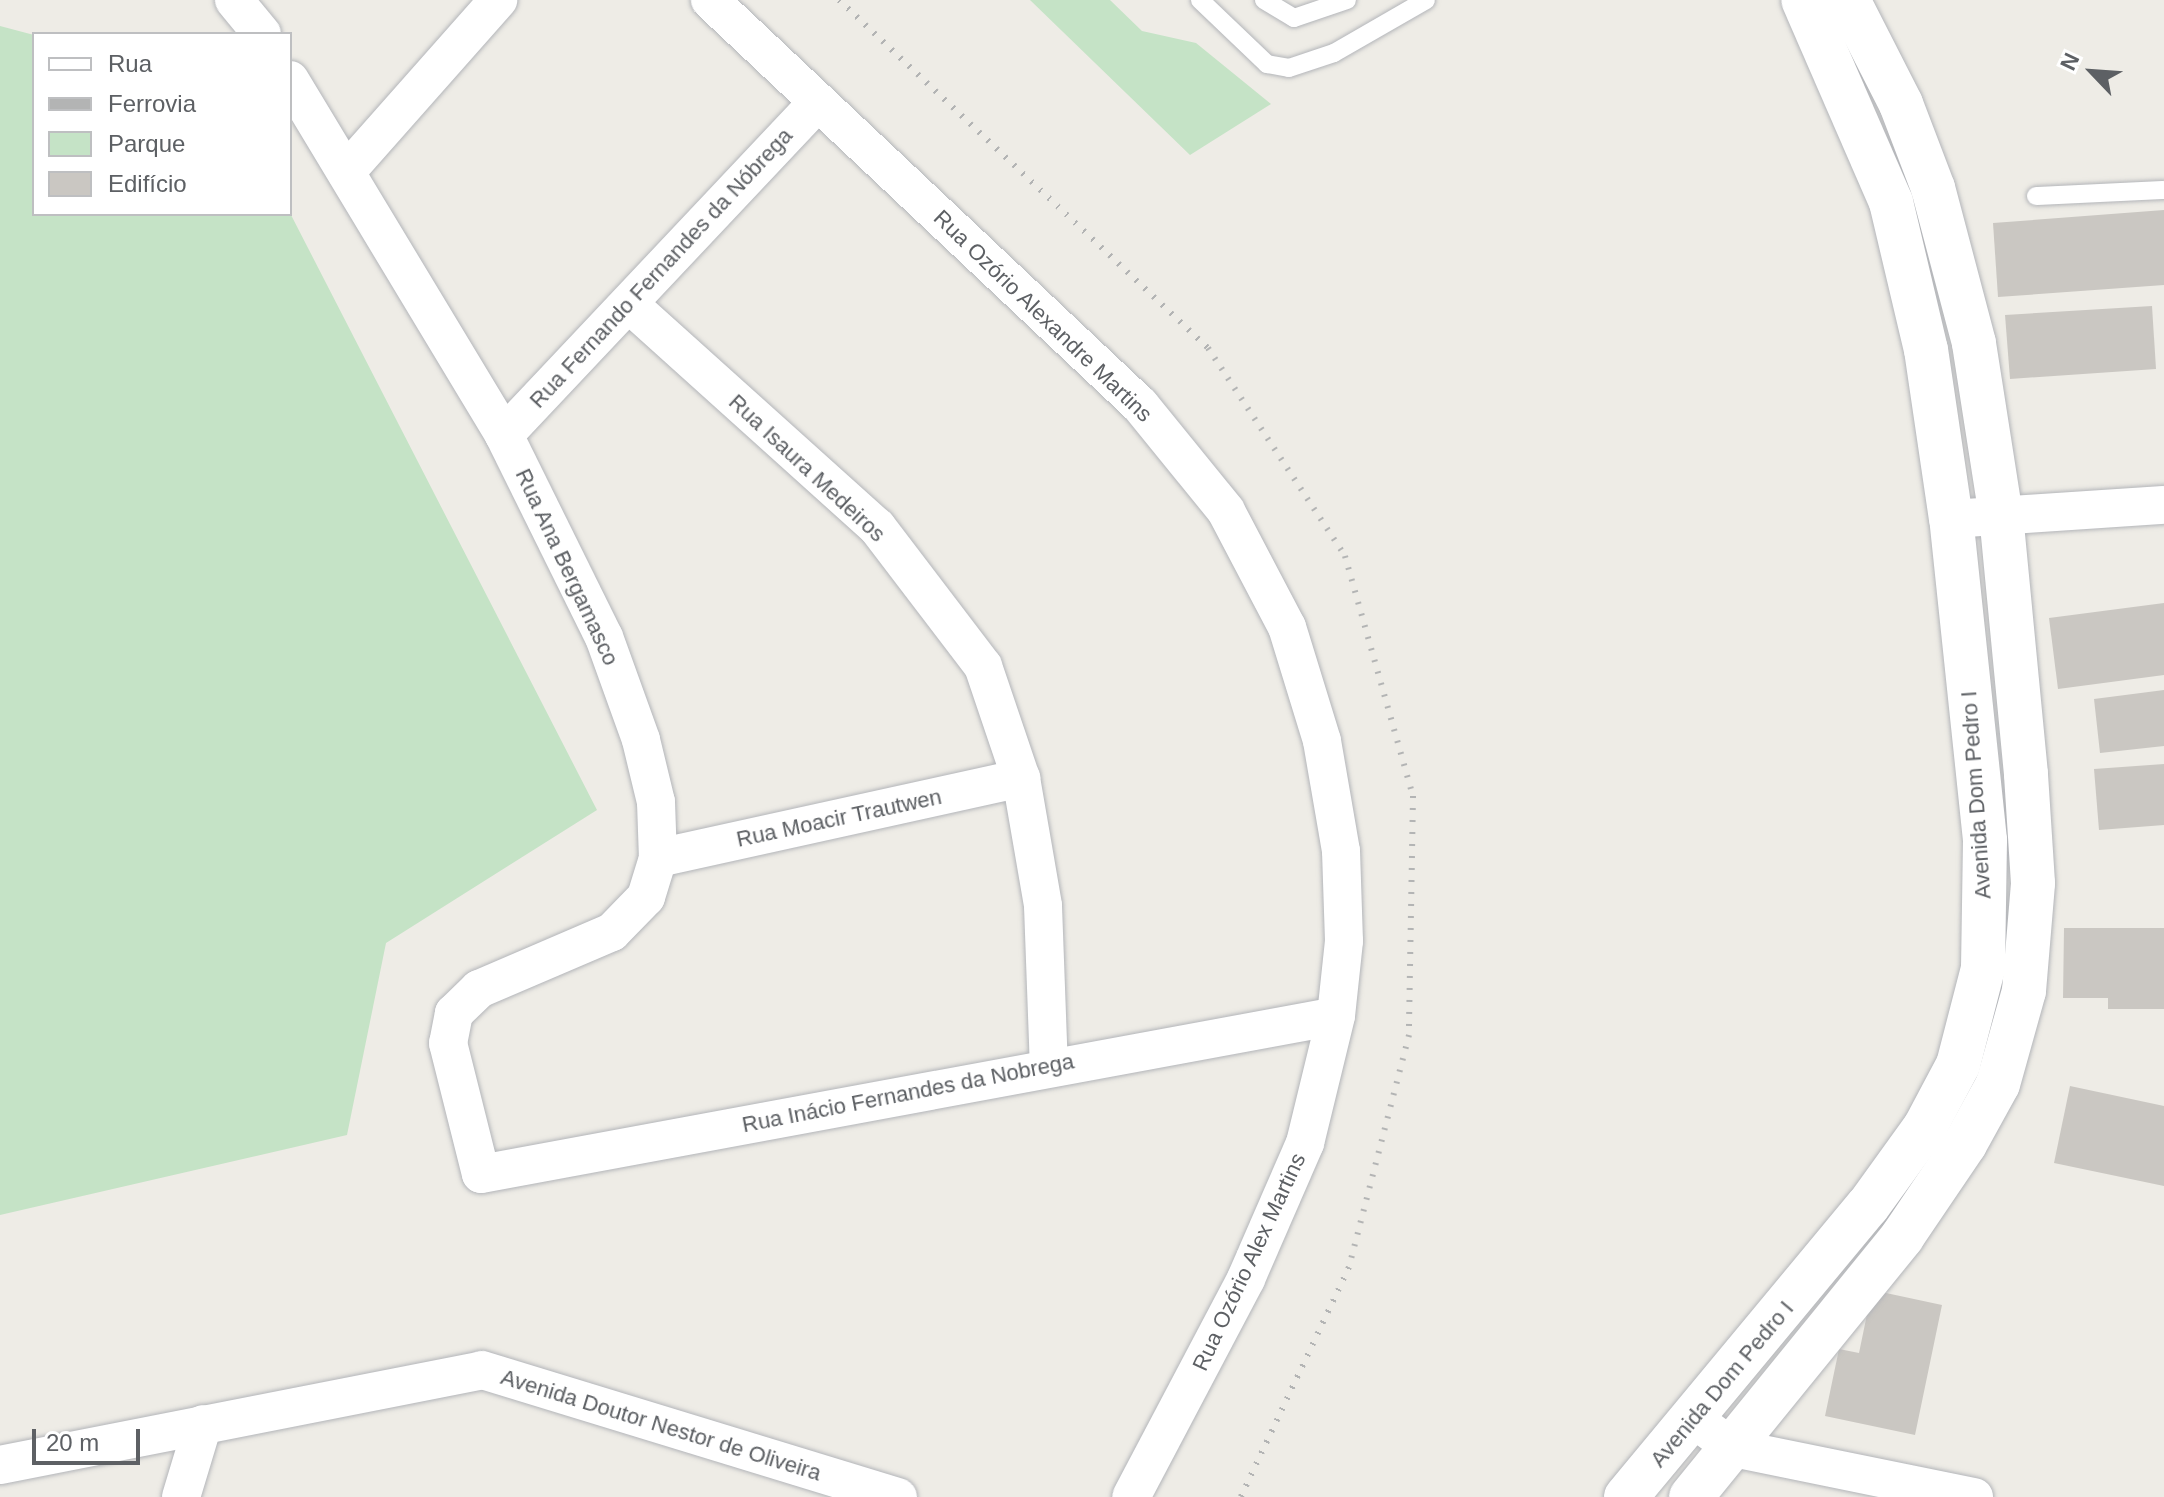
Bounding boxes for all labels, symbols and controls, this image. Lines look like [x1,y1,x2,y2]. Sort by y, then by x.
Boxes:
legend [32,32,292,216]
north arrow [2052,32,2132,112]
text: N [2055,49,2084,74]
text: Rua [108,50,152,77]
text: Ferrovia [108,90,196,117]
street label: Rua Fernando Fernandes da Nóbrega [524,123,798,413]
text: Parque [108,130,185,157]
text: Edifício [108,170,187,197]
street label: Rua Ozório Alexandre Martins [928,204,1158,428]
street label: Rua Isaura Medeiros [723,389,891,547]
street label: Rua Ana Bergamasco [510,464,624,670]
street label: Avenida Dom Pedro I [1956,690,1996,900]
street label: Rua Moacir Trautwen [734,783,944,853]
street label: Rua Inácio Fernandes da Nobrega [740,1048,1076,1138]
street label: Rua Ozório Alex Martins [1187,1148,1311,1376]
street label: Avenida Dom Pedro I [1645,1296,1799,1472]
street label: Avenida Doutor Nestor de Oliveira [498,1364,824,1486]
scale bar [36,1413,144,1463]
text: 20 m [46,1429,99,1456]

